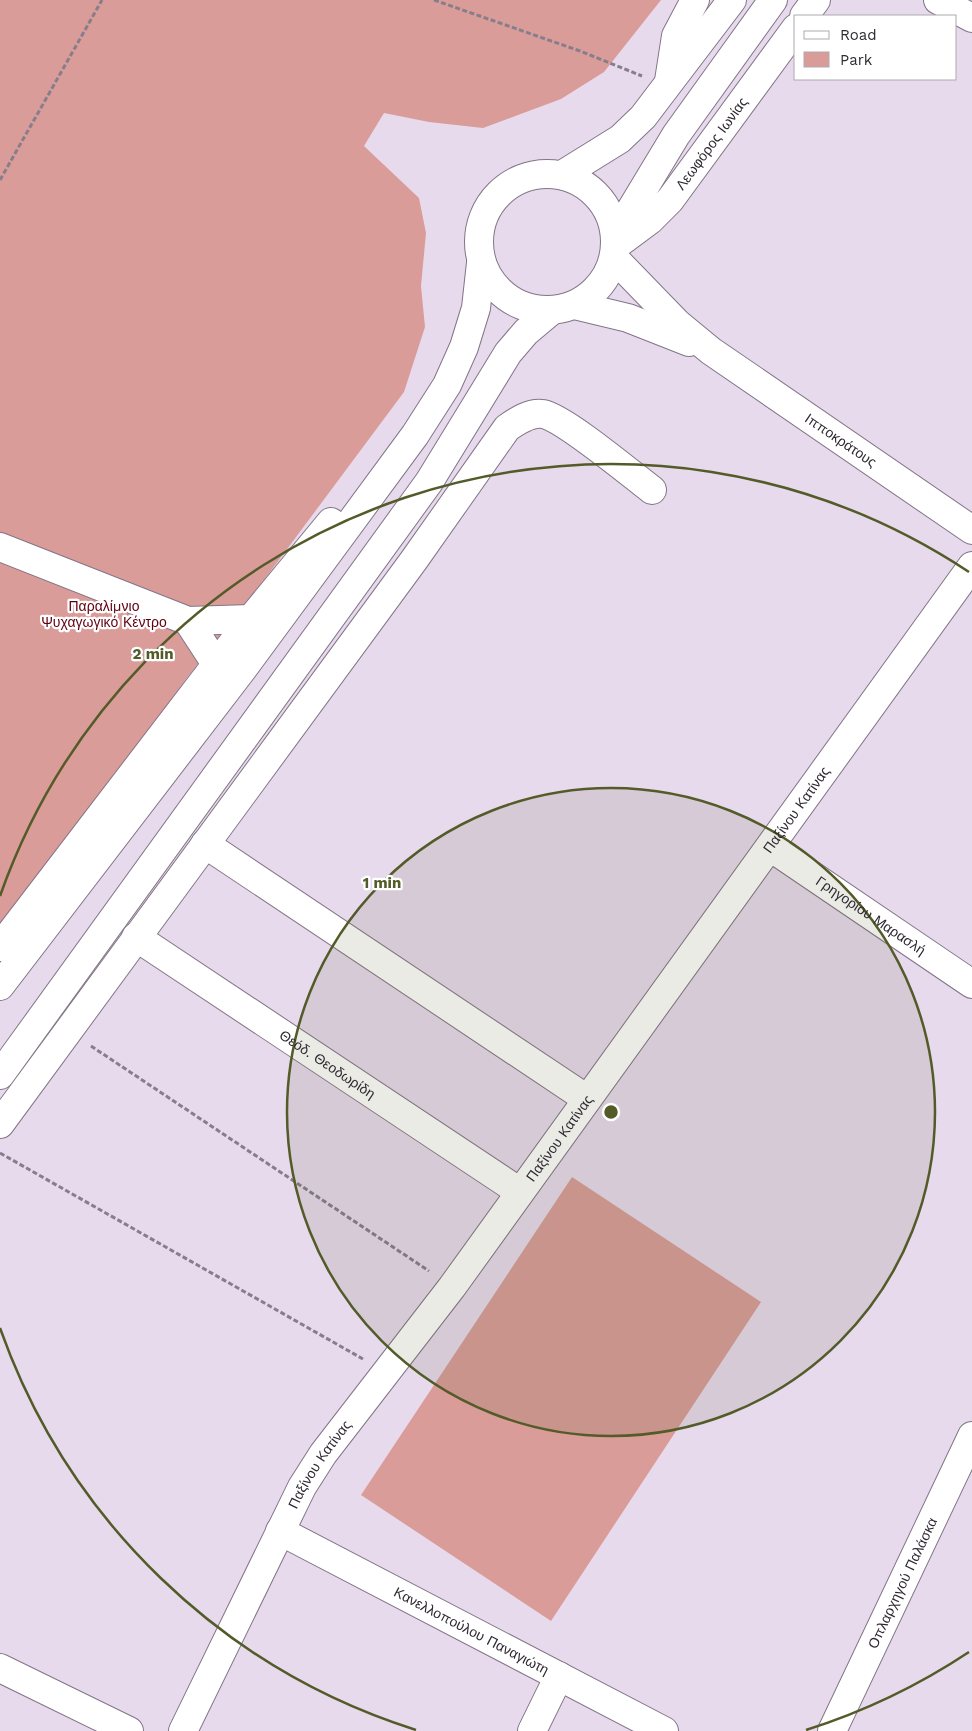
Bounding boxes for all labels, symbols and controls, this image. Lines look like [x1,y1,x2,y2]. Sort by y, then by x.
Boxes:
legend [794,15,957,80]
text: Road [840,26,877,44]
text: Park [840,51,873,69]
street label: Λεωφόρος Ιωνίας [672,94,751,193]
street label: Ιπποκράτους [802,410,880,470]
park label: Παραλίμνιο Ψυχαγωγικό Κέντρο [41,598,167,630]
text: 2 min [132,645,174,663]
street label: Παξίνου Κατίνας [760,763,833,856]
street label: Γρηγορίου Μαρασλή [813,873,929,958]
text: 1 min [363,874,401,892]
street label: Θεόδ. Θεοδωρίδη [277,1027,379,1102]
street label: Παξίνου Κατίνας [523,1092,596,1185]
centre of rings [602,1103,620,1121]
street label: Παξίνου Κατίνας [285,1417,354,1511]
street label: Οπλαρχηγού Παλάσκα [864,1515,940,1651]
street label: Κανελλοπούλου Παναγιώτη [391,1584,552,1678]

